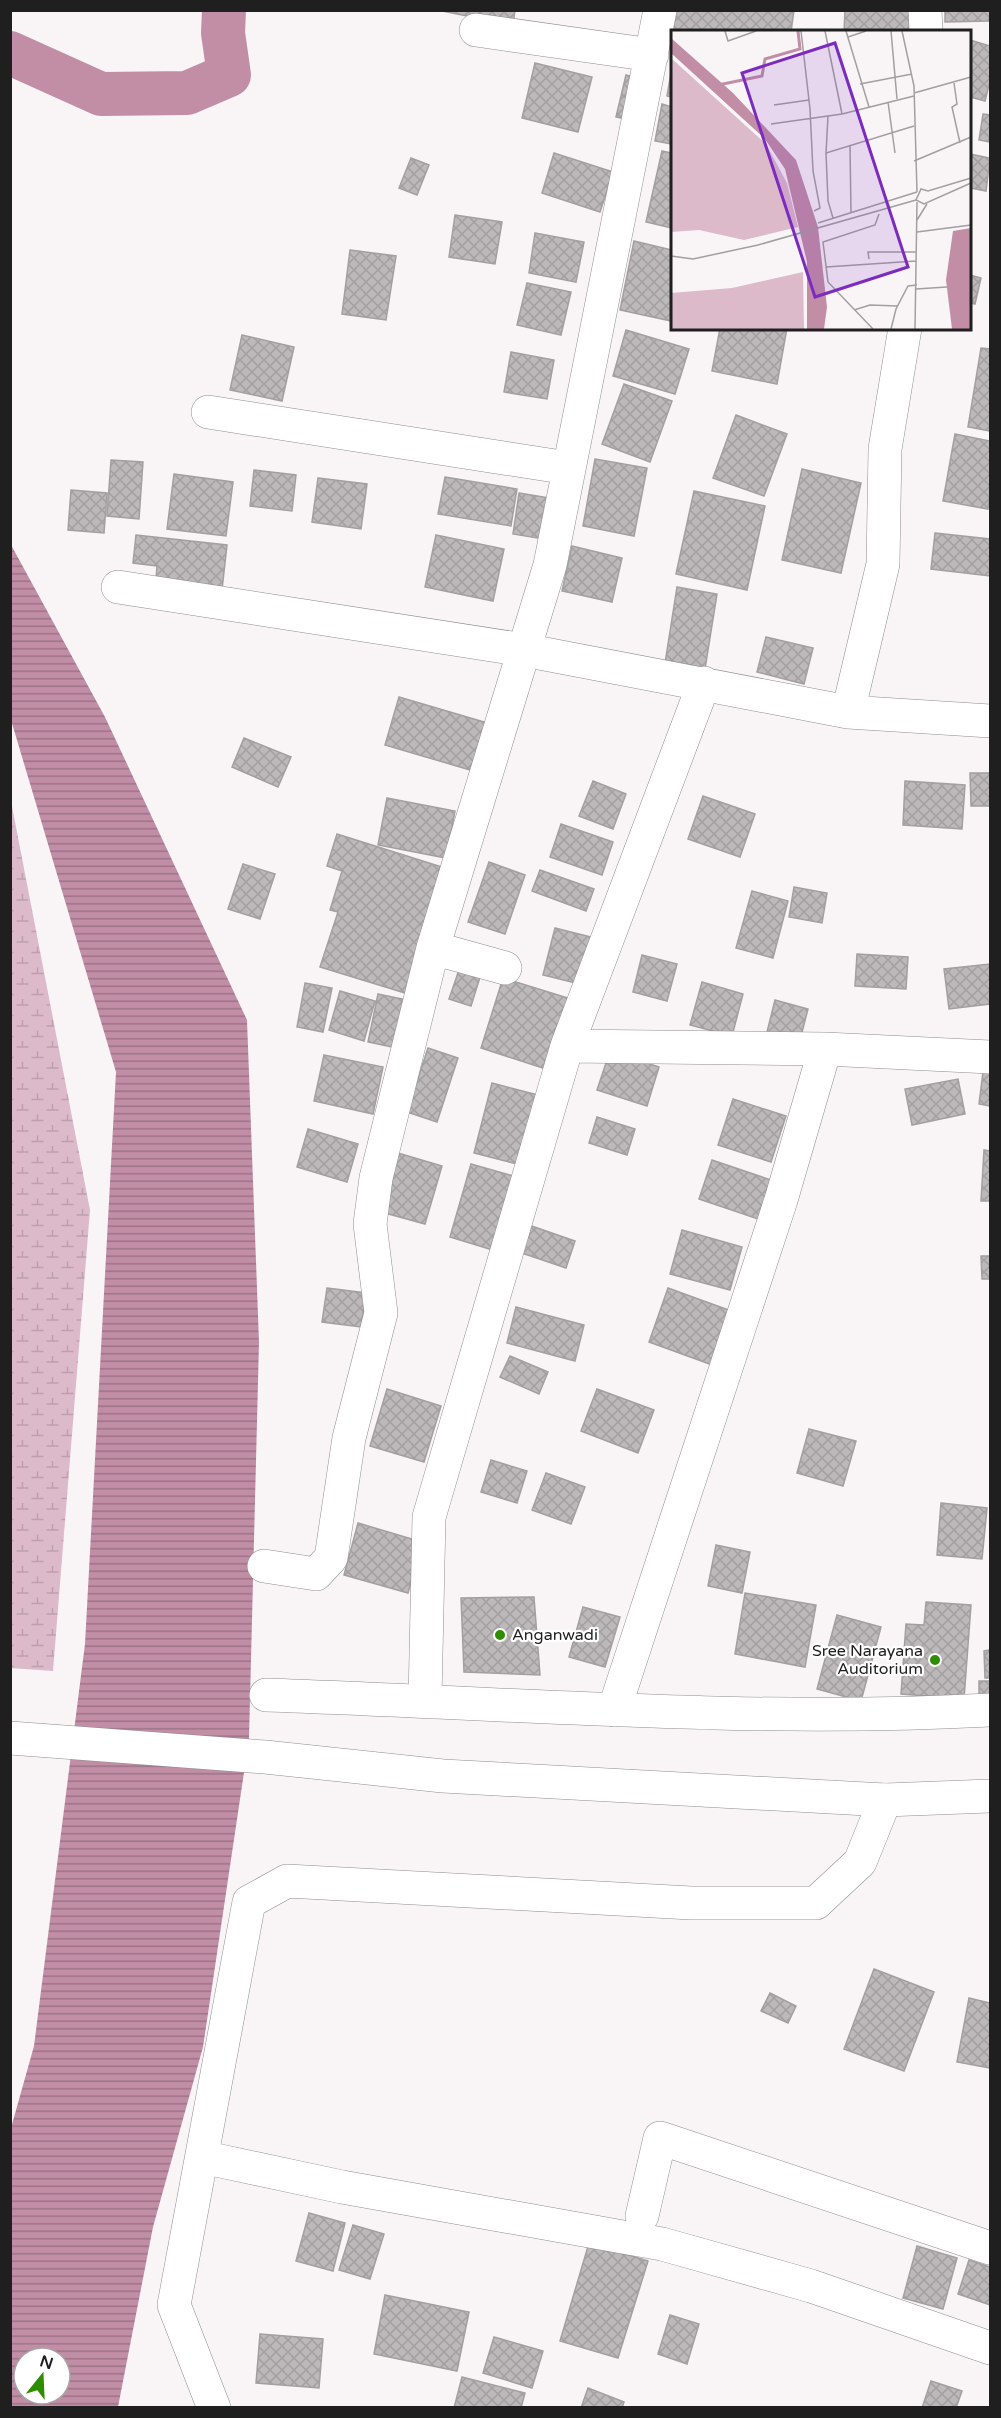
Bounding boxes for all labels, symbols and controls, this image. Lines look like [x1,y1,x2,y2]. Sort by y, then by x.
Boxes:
inset map [671,30,971,330]
place label: Anganwadi [512,1625,598,1645]
marker: Anganwadi [493,1628,507,1642]
place label: Sree Narayana Auditorium [812,1641,923,1679]
marker: Sree Narayana Auditorium [928,1653,942,1667]
north arrow [12,2346,72,2406]
text: N [37,2351,56,2374]

